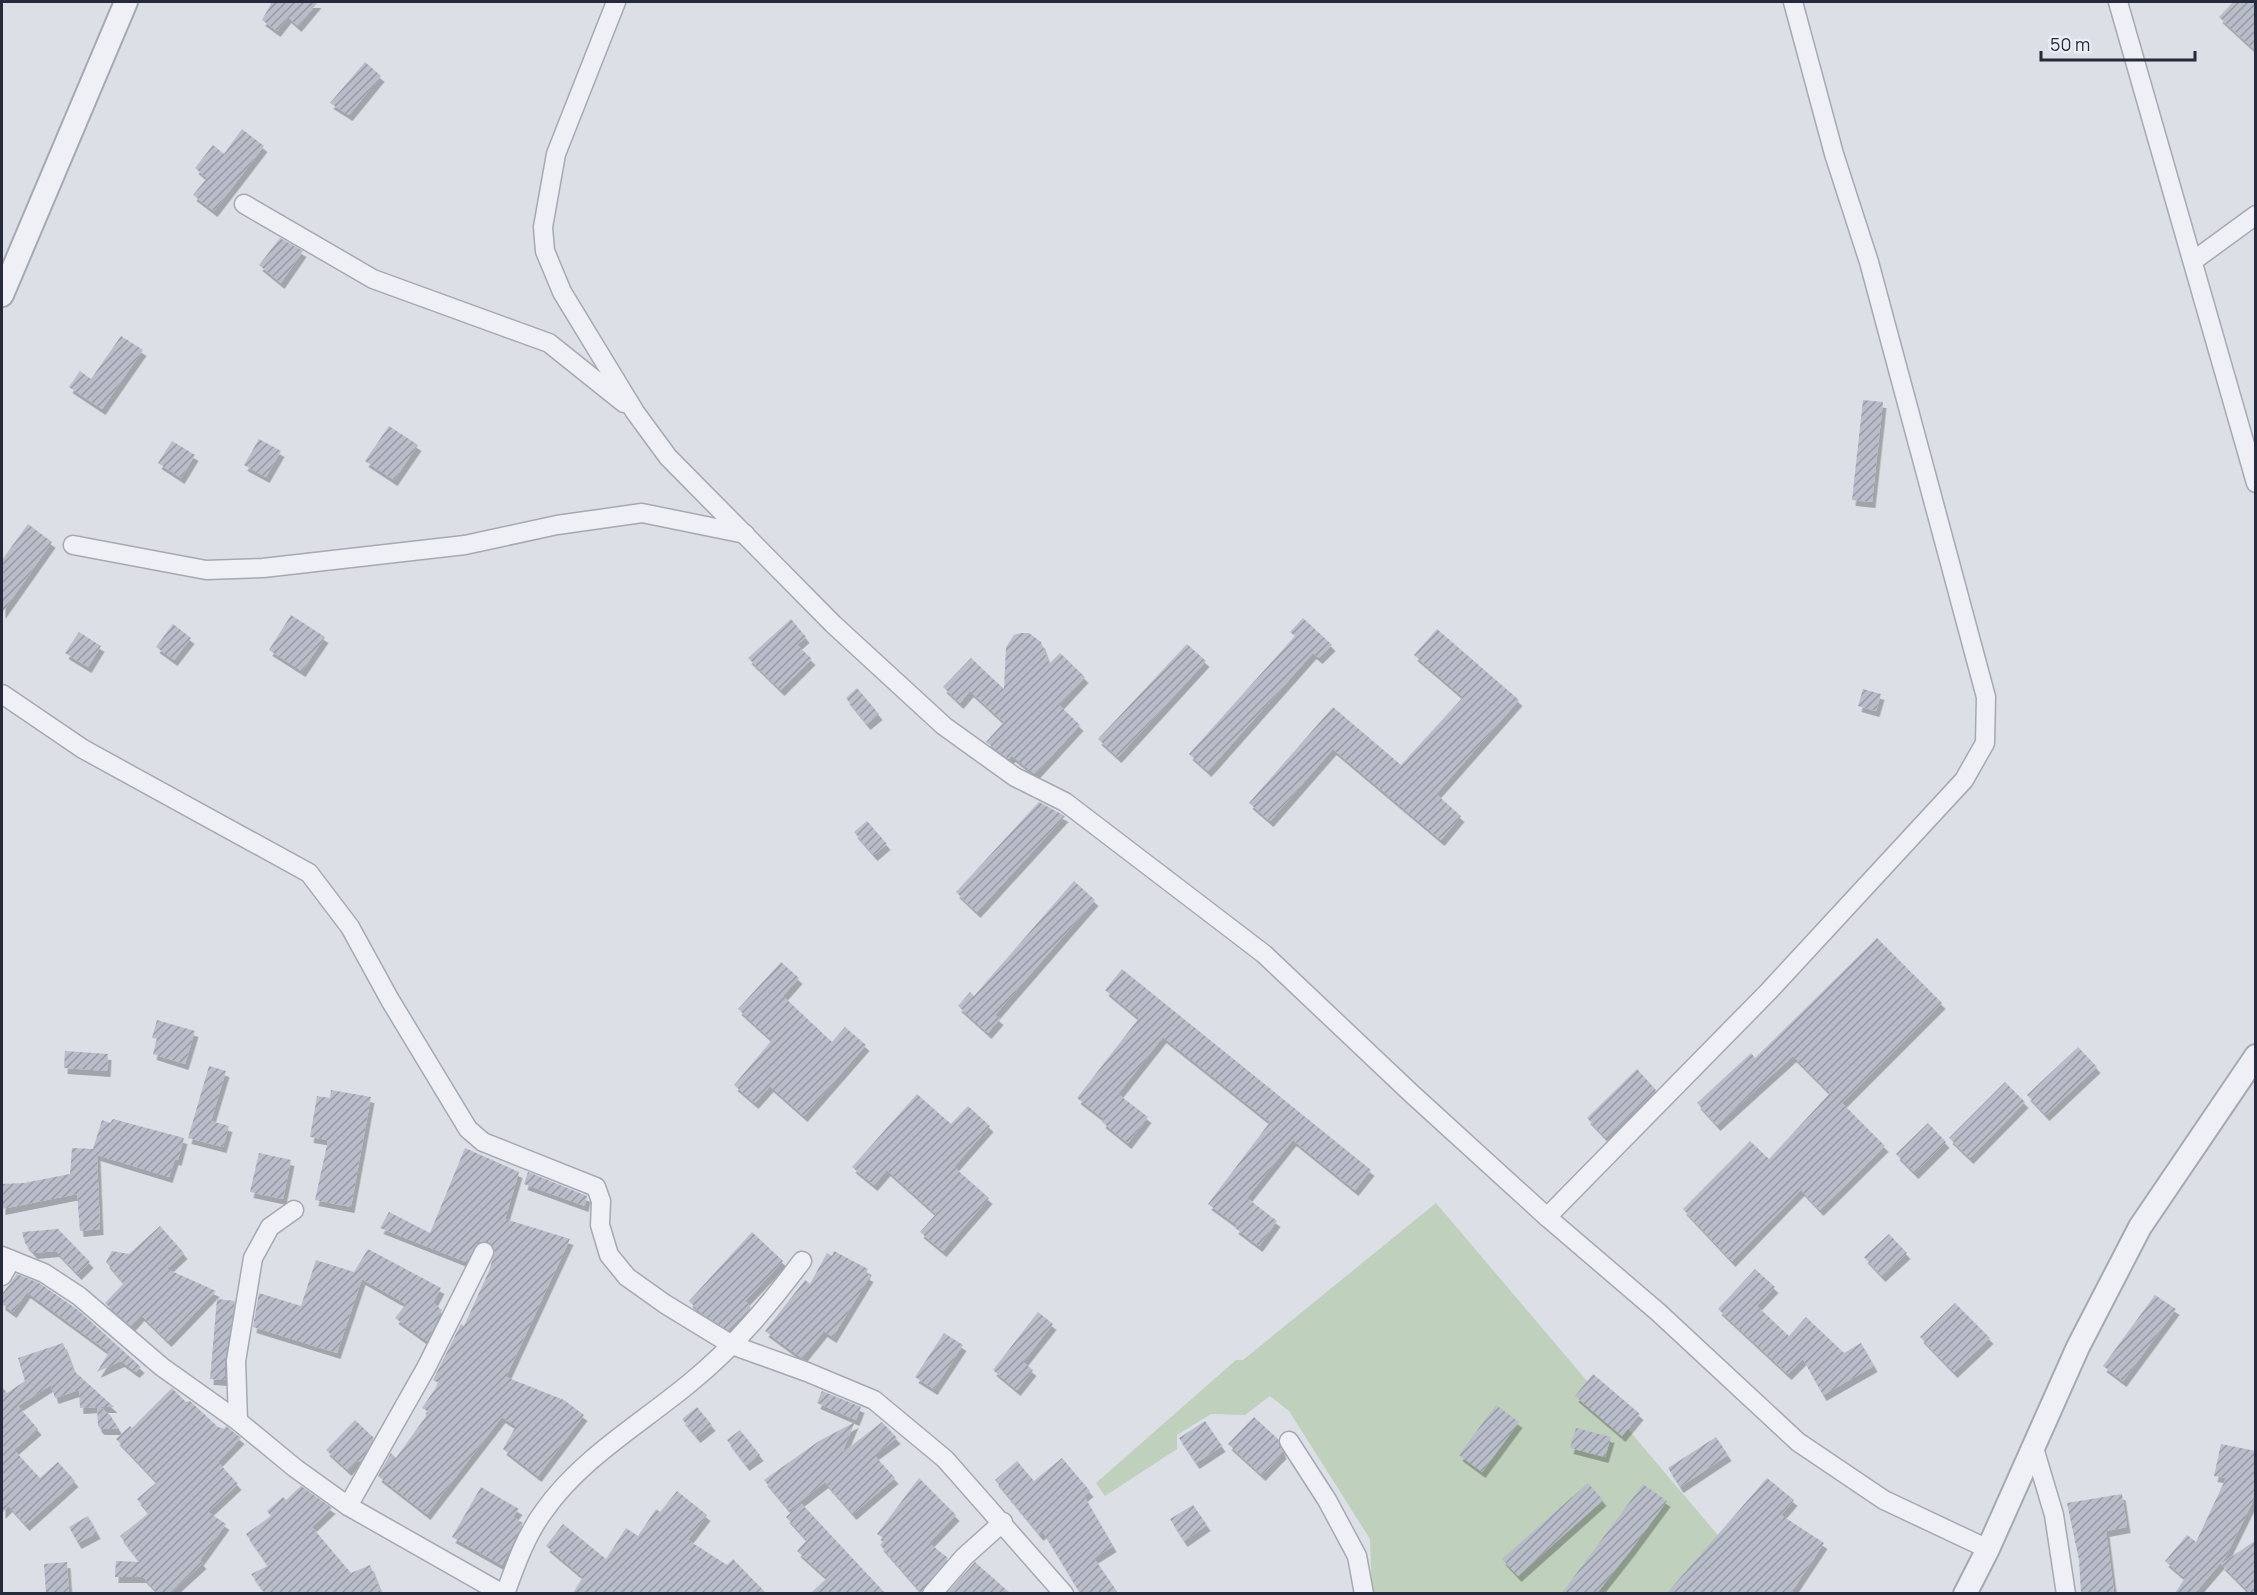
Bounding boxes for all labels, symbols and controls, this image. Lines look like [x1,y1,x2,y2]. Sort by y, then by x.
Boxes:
scale bar [2041,24,2196,62]
text: 50 m [2050,32,2090,56]

